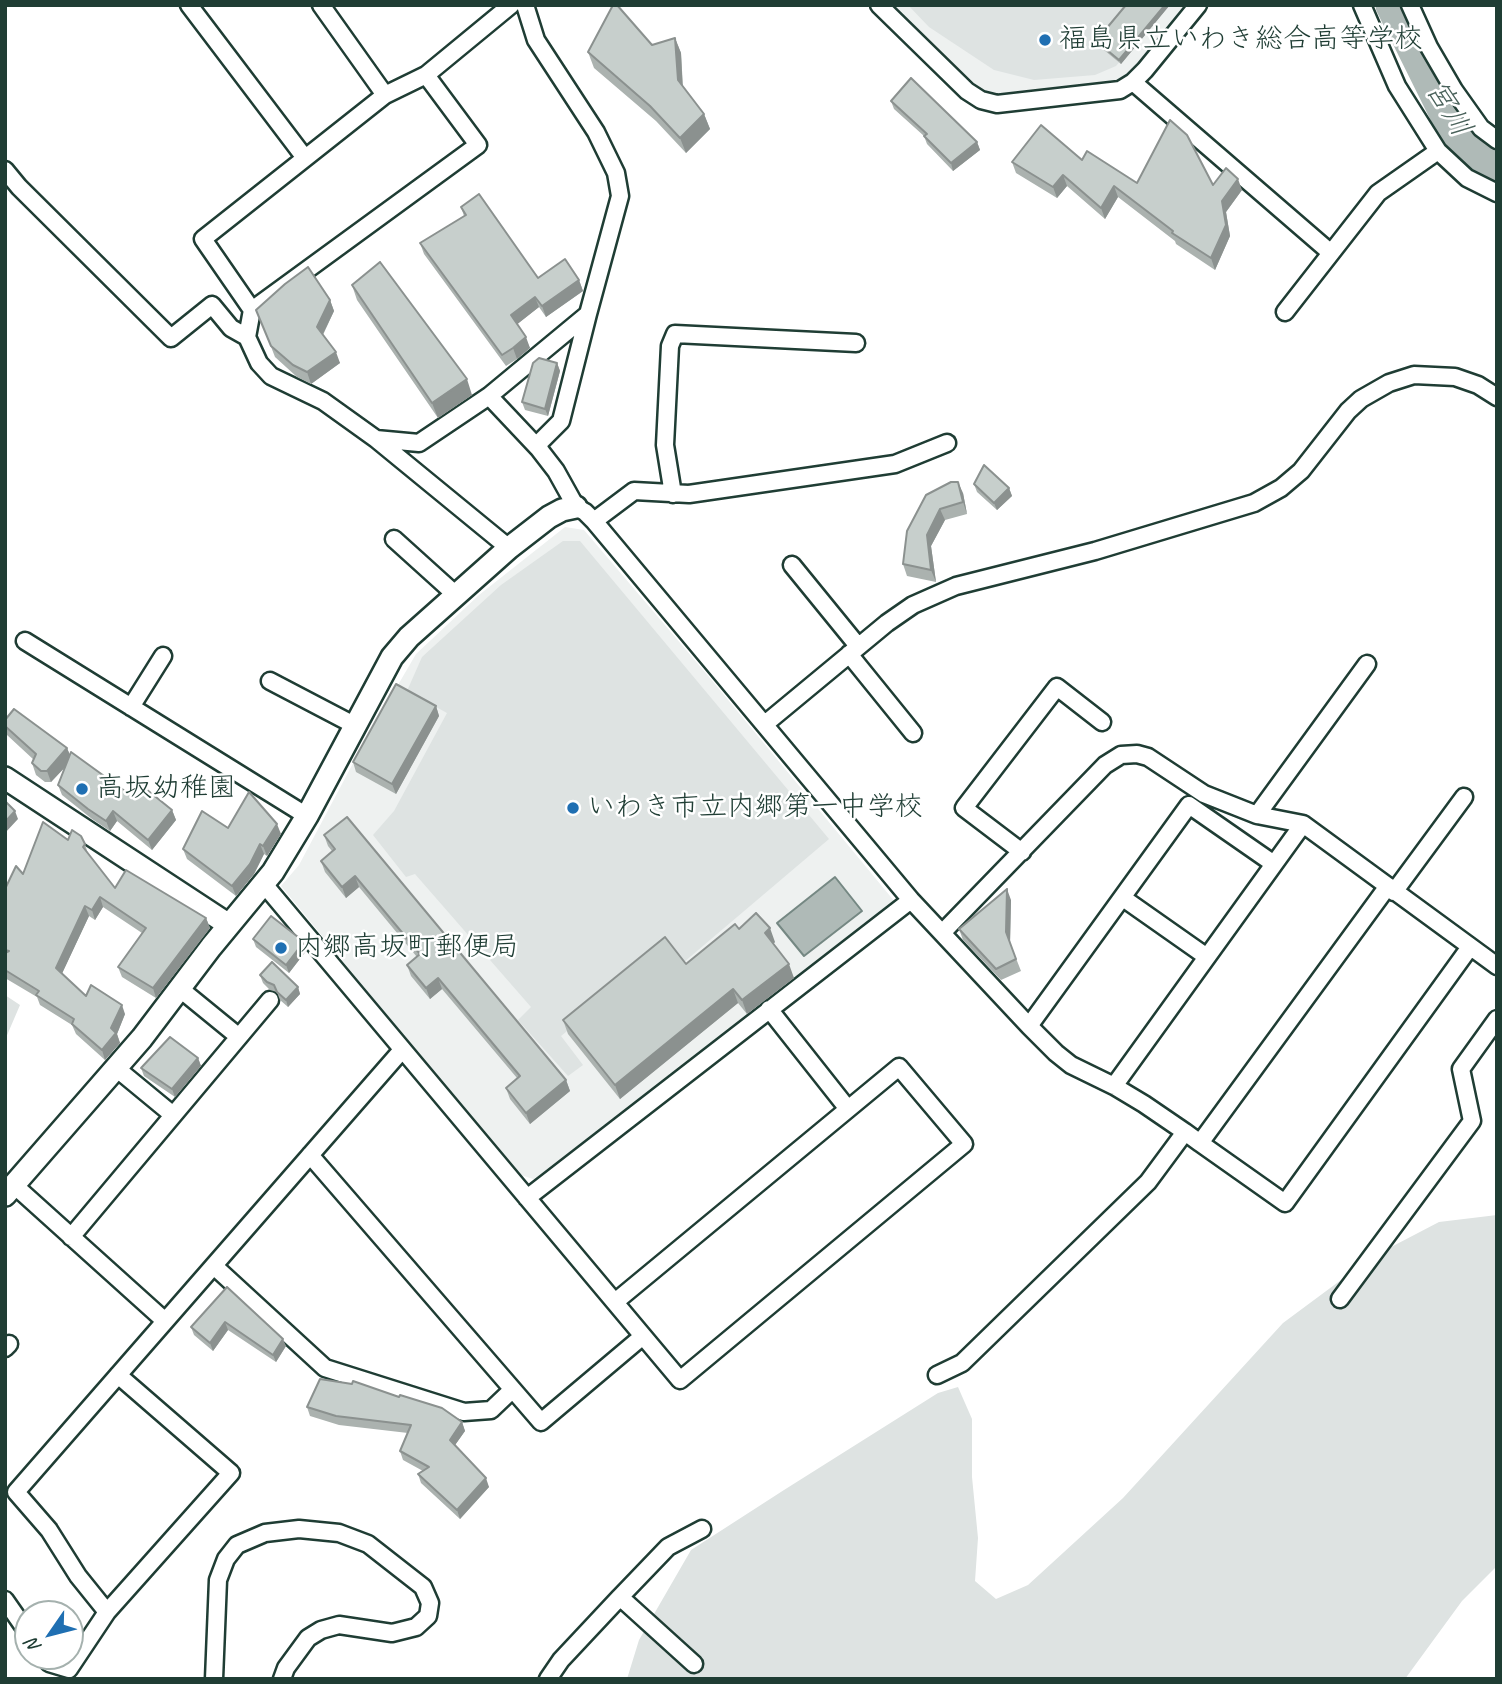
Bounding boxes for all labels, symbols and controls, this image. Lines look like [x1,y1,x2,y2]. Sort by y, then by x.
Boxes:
place label: 福島県立いわき総合高等学校 [1059,23,1423,57]
marker: 福島県立いわき総合高等学校 [1037,32,1053,48]
water label: 宮川 [1417,74,1479,144]
place label: 高坂幼稚園 [96,772,236,806]
marker: 高坂幼稚園 [74,781,90,797]
place label: いわき市立内郷第一中学校 [587,791,923,825]
marker: いわき市立内郷第一中学校 [565,800,581,816]
place label: 内郷高坂町郵便局 [295,931,519,965]
marker: 内郷高坂町郵便局 [273,940,289,956]
north arrow [14,1600,84,1670]
text: N [20,1634,47,1658]

